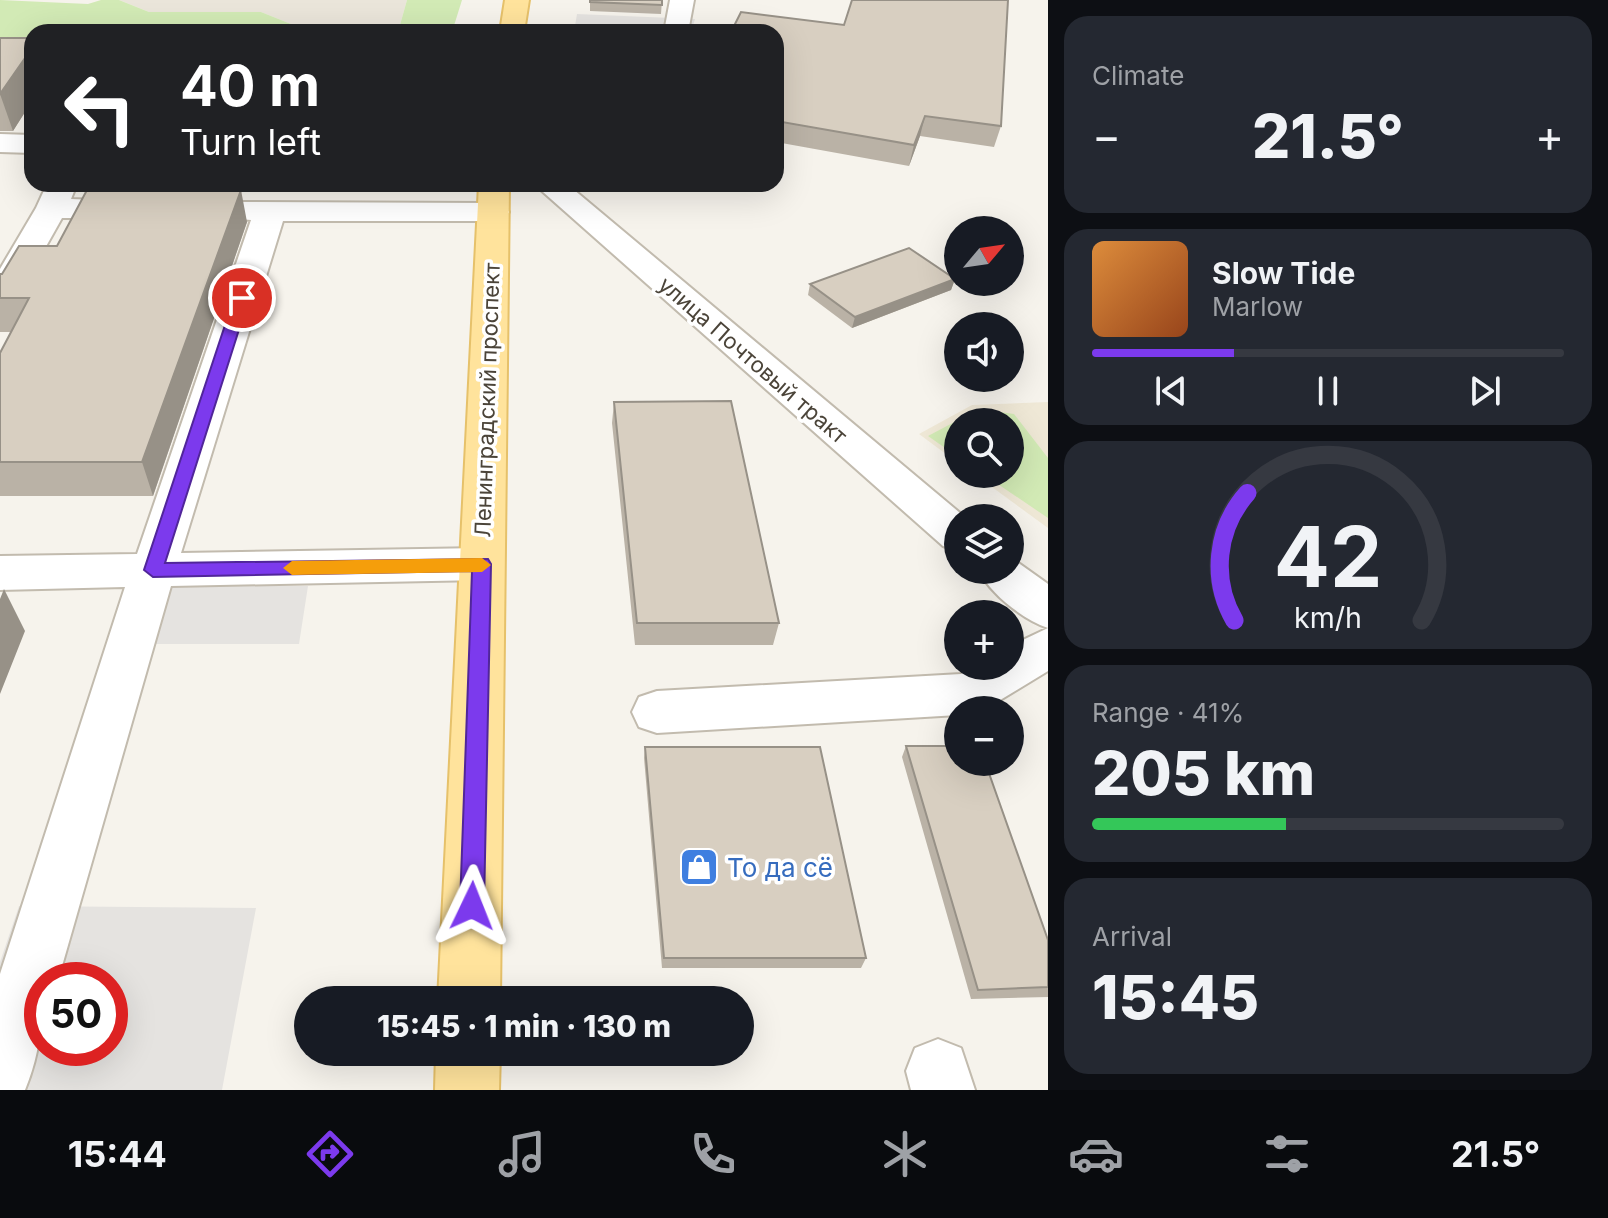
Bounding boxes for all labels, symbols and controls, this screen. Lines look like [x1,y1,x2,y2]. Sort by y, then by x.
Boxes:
text: 40 m [180,52,320,120]
icon: left [48,56,152,160]
text: Climate [1092,60,1184,91]
text: 21.5° [1252,100,1404,172]
text: − [1092,109,1121,163]
text: + [1535,109,1564,163]
text: Turn left [180,120,321,164]
north arrow [944,216,1024,296]
map controls [944,216,1024,776]
text: Slow Tide [1212,255,1355,291]
street label: Ленинградский проспект [469,261,505,538]
pin [208,264,276,332]
street label: улица Почтовый тракт [654,271,853,449]
icon: arrive [220,276,264,320]
text: Marlow [1212,291,1303,322]
button: sound [944,312,1024,392]
icon: previous [1149,369,1193,413]
icon: pause [1306,369,1350,413]
icon: next [1463,369,1507,413]
button: search [944,408,1024,488]
button: layers [944,504,1024,584]
text: 42 [1274,506,1382,607]
button: + [944,600,1024,680]
text: km/h [1294,600,1362,635]
button: − [944,696,1024,776]
text: Range · 41% [1092,697,1244,728]
text: 205 km [1092,737,1315,809]
shop icon: То да сё [678,846,720,888]
place label: То да сё [727,852,833,883]
position arrow [430,864,514,948]
text: Arrival [1092,921,1172,952]
text: 15:45 [1092,961,1259,1033]
speed limit sign: 50 [24,962,128,1066]
text: 15:45 · 1 min · 130 m [377,1008,671,1044]
icon: directions [302,1126,358,1182]
icon: music [494,1126,550,1182]
icon: phone [685,1126,741,1182]
icon: climate [877,1126,933,1182]
icon: car [1068,1126,1124,1182]
icon: filters [1259,1126,1315,1182]
text: 15:44 [68,1132,167,1176]
text: 21.5° [1451,1132,1540,1176]

